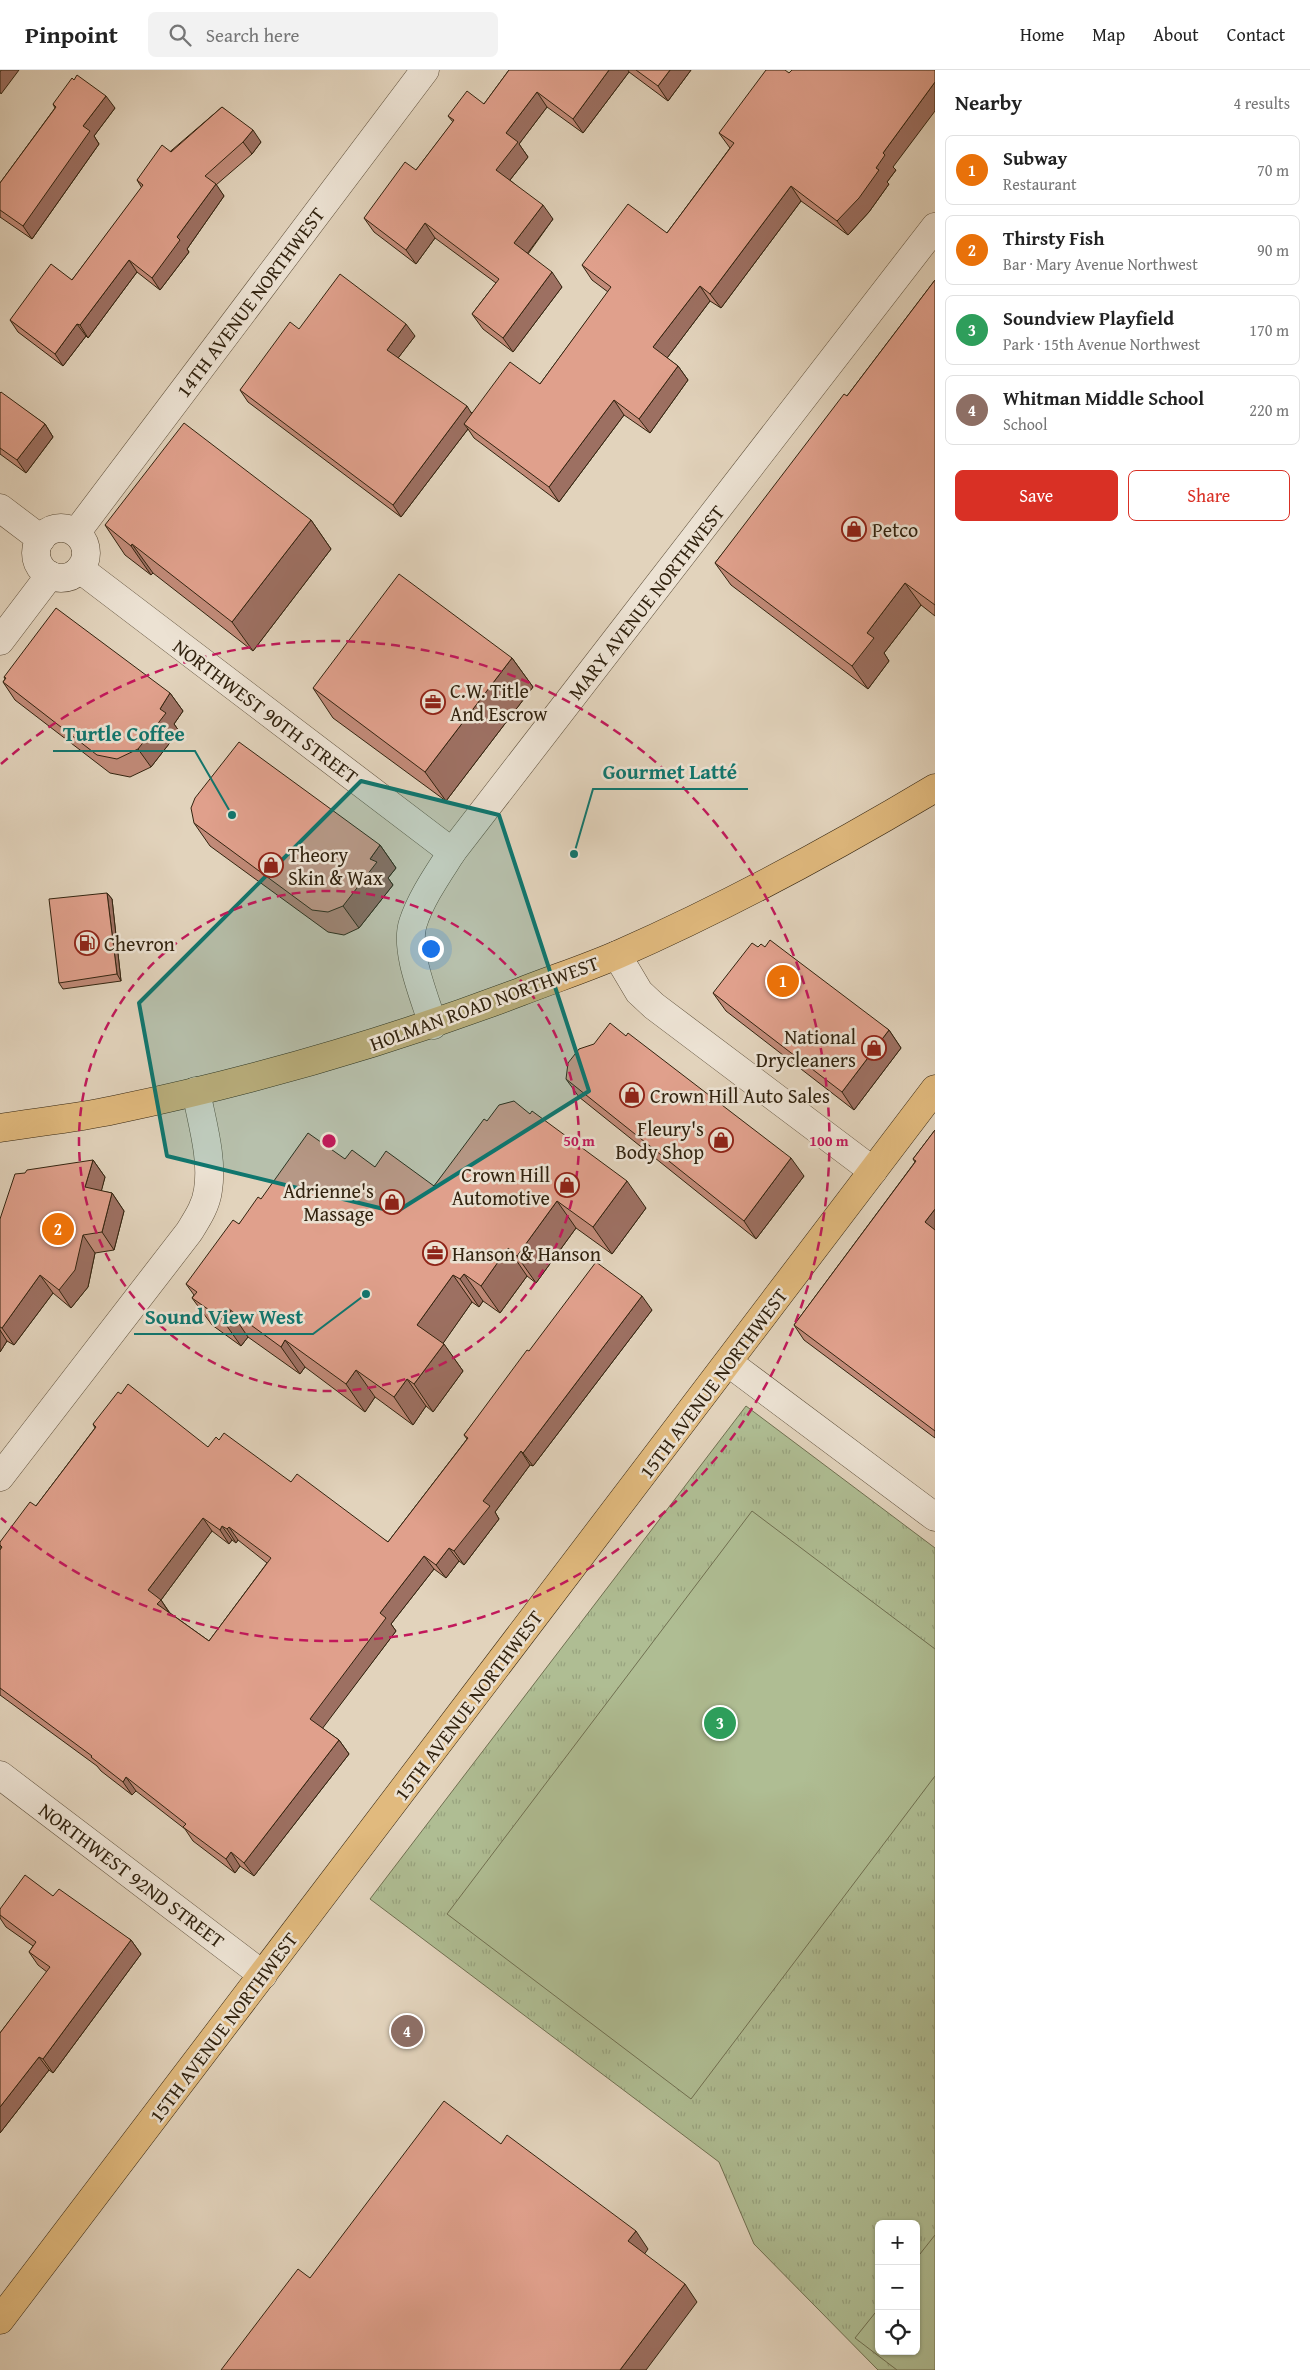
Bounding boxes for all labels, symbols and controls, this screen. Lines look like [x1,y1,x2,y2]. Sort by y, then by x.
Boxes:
search box [148,12,498,57]
text: Pinpoint [25,17,118,52]
icon: search [166,21,194,49]
text: Search here [206,21,299,49]
text: Home [1020,21,1064,48]
text: Map [1092,21,1125,48]
text: About [1153,21,1199,48]
text: Contact [1227,21,1285,48]
text: Nearby [955,87,1022,118]
text: 4 results [1233,91,1290,115]
text: Subway [1003,144,1067,172]
text: 1 [968,158,976,182]
text: 70 m [1257,158,1289,182]
text: Restaurant [1003,172,1077,196]
street label: 14TH AVENUE NORTHWEST [169,201,331,403]
text: Thirsty Fish [1003,224,1104,252]
text: 2 [968,238,976,262]
text: 90 m [1257,238,1289,262]
text: Bar · Mary Avenue Northwest [1003,252,1198,276]
text: Soundview Playfield [1003,304,1174,332]
text: 3 [968,318,976,342]
text: 170 m [1249,318,1289,342]
text: Park · 15th Avenue Northwest [1003,332,1200,356]
text: Whitman Middle School [1003,384,1204,412]
text: 4 [968,398,976,422]
text: 220 m [1249,398,1289,422]
text: School [1003,412,1047,436]
button: Save [955,470,1118,521]
button: Share [1128,470,1290,521]
street label: MARY AVENUE NORTHWEST [561,499,731,705]
place label: Petco [872,515,918,544]
shop icon: Petco [841,516,867,542]
street label: NORTHWEST 90TH STREET [167,632,365,790]
place label: C.W. Title And Escrow [450,676,548,728]
office icon: C.W. Title And Escrow [420,689,446,715]
callout: Turtle Coffee [53,715,195,751]
text: Turtle Coffee [63,718,185,749]
callout: Gourmet Latté [593,753,748,789]
text: Gourmet Latté [603,756,737,787]
place label: Theory Skin & Wax [288,840,384,892]
shop icon: Theory Skin & Wax [258,852,284,878]
place label: Chevron [104,929,175,958]
fuel station icon: Chevron [74,930,100,956]
your location [418,936,444,962]
street label: HOLMAN ROAD NORTHWEST [365,948,603,1058]
pin: 1 [767,962,799,1000]
place label: National Drycleaners [756,1022,856,1074]
shop icon: National Drycleaners [861,1035,887,1061]
place label: Crown Hill Auto Sales [650,1081,830,1110]
shop icon: Crown Hill Auto Sales [619,1082,645,1108]
place label: Fleury's Body Shop [615,1114,704,1166]
shop icon: Fleury's Body Shop [708,1127,734,1153]
text: 50 m [563,1130,595,1151]
text: 100 m [809,1130,849,1151]
centre of rings [320,1132,338,1150]
place label: Crown Hill Automotive [452,1160,550,1212]
shop icon: Crown Hill Automotive [554,1172,580,1198]
place label: Adrienne's Massage [283,1176,374,1228]
shop icon: Adrienne's Massage [379,1189,405,1215]
pin: 2 [42,1210,74,1248]
place label: Hanson & Hanson [452,1239,601,1268]
office icon: Hanson & Hanson [422,1240,448,1266]
street label: 15TH AVENUE NORTHWEST [632,1282,794,1484]
callout: Sound View West [134,1298,313,1334]
text: Sound View West [145,1301,303,1332]
street label: 15TH AVENUE NORTHWEST [387,1604,549,1806]
pin: 3 [704,1704,736,1742]
street label: NORTHWEST 92ND STREET [33,1795,231,1955]
street label: 15TH AVENUE NORTHWEST [142,1926,304,2128]
pin: 4 [391,2012,423,2050]
map controls [875,2220,920,2355]
button: + [875,2220,920,2265]
button: − [875,2265,920,2310]
button: locate [875,2310,920,2355]

